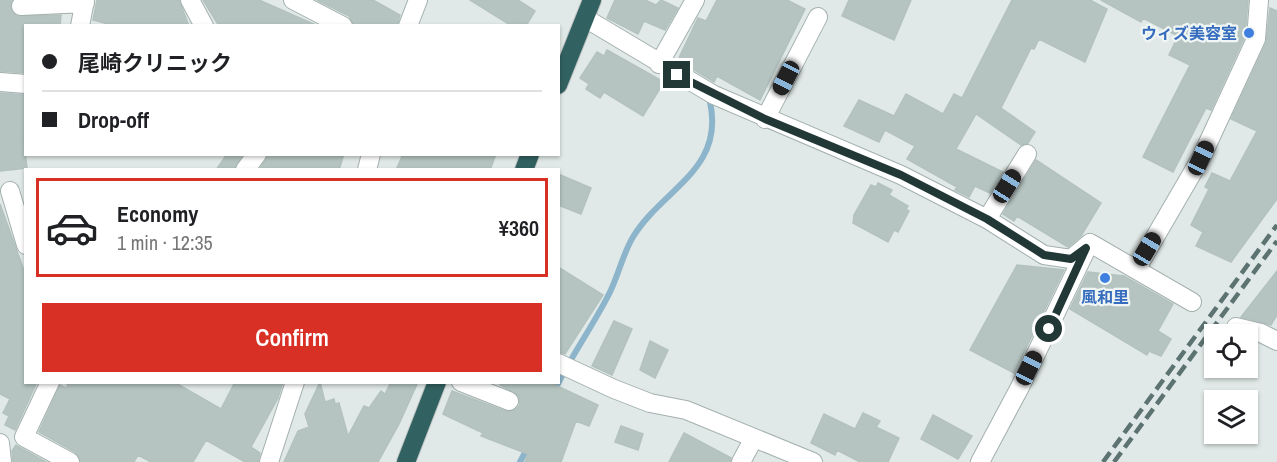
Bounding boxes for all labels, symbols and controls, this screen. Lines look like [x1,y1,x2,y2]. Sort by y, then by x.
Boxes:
place label: ウィズ美容室 [1141,22,1237,44]
marker: ウィズ美容室 [1242,26,1256,40]
text: 尾崎クリニック [78,48,232,78]
car [770,58,802,98]
route end [663,61,690,88]
text: Drop-off [78,105,149,135]
car [1185,138,1217,178]
car [990,166,1024,206]
text: Economy [117,199,198,229]
icon: car [45,201,99,255]
text: ¥360 [499,213,539,243]
text: 1 min · 12:35 [117,229,213,256]
car [1130,229,1164,269]
marker: 風和里 [1098,271,1112,285]
place label: 風和里 [1081,286,1129,308]
button: Confirm [42,303,542,372]
route start [1035,315,1062,342]
map controls [1204,324,1258,444]
button: locate [1204,324,1258,378]
car [1013,348,1045,388]
button: layers [1204,390,1258,444]

